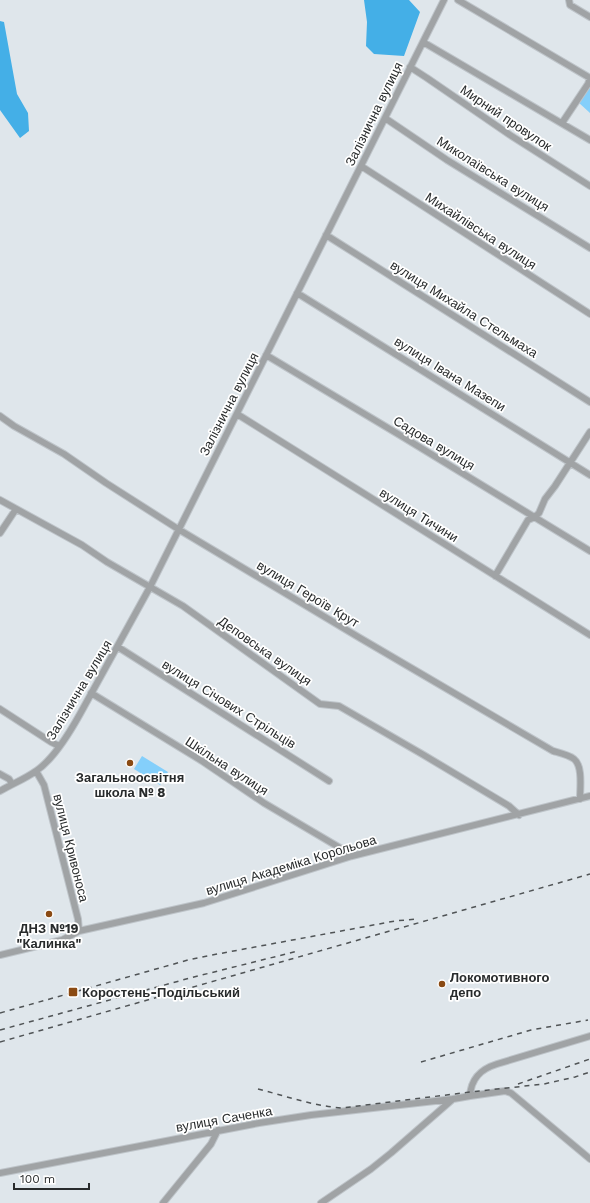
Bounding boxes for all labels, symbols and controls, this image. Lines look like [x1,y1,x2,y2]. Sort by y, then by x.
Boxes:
street label: Залізнична вулиця [342,60,406,168]
street label: Мирний провулок [458,82,555,154]
street label: Миколаївська вулиця [434,133,552,215]
street label: Михайлівська вулиця [423,190,539,272]
street label: вулиця Михайла Стельмаха [388,257,541,361]
street label: вулиця Івана Мазепи [392,334,508,414]
street label: Залізнична вулиця [196,350,262,458]
street label: Садова вулиця [391,413,477,473]
street label: вулиця Тичини [377,485,461,545]
street label: вулиця Героїв Крут [254,558,362,630]
street label: Деповська вулиця [216,613,314,689]
street label: Залізнична вулиця [43,637,115,743]
street label: вулиця Січових Стрільців [159,657,299,751]
street label: Шкільна вулиця [183,734,271,798]
marker: Загальноосвітня школа № 8 [125,758,135,768]
place label: Загальноосвітня школа № 8 [76,770,184,800]
street label: вулиця Кривоноса [50,792,92,904]
street label: вулиця Академіка Корольова [204,832,379,898]
marker: ДНЗ №19 "Калинка" [44,909,54,919]
place label: ДНЗ №19 "Калинка" [17,921,82,951]
place label: Локомотивного депо [450,970,550,1000]
marker: Локомотивного депо [437,979,447,989]
place label: Коростень-Подільський [82,985,240,1000]
marker: Коростень-Подільський [67,986,79,998]
street label: вулиця Саченка [175,1103,274,1135]
scale bar [14,1165,89,1191]
text: 100 m [20,1172,55,1186]

